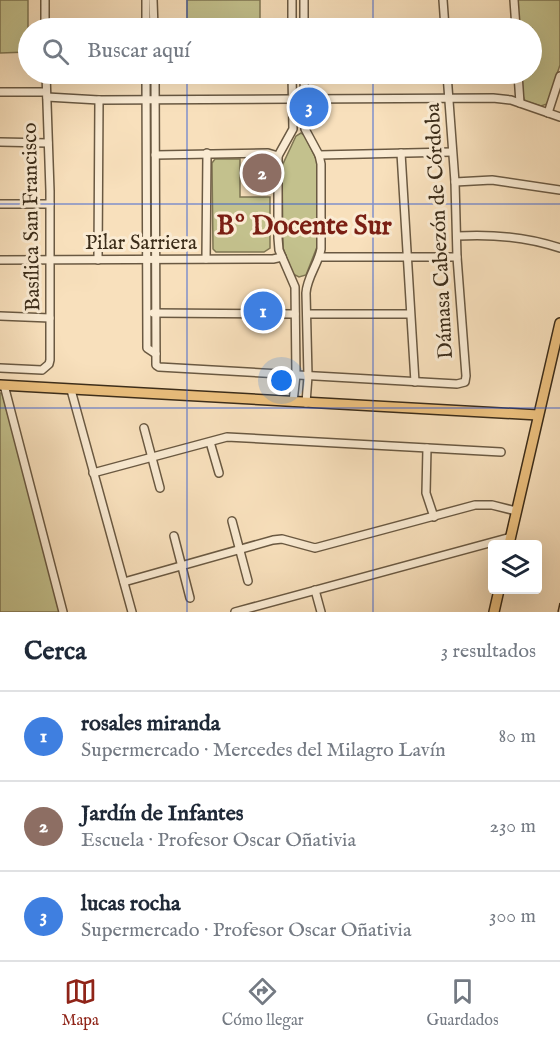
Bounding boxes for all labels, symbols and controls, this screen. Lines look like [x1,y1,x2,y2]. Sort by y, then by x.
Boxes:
search box [18,18,542,84]
icon: search [39,35,72,68]
text: Buscar aquí [87,37,190,65]
pin: 3 [290,84,328,130]
street label: Dámasa Cabezón de Córdoba [420,101,460,360]
street label: Basílica San Francisco [17,122,47,312]
pin: 2 [242,150,282,195]
district label: Bº Docente Sur [216,210,393,244]
street label: Pilar Sarriera [85,230,198,257]
pin: 1 [244,288,282,334]
your location [267,366,296,395]
map controls [488,540,542,594]
button: layers [488,540,542,594]
text: Cerca [24,635,86,668]
text: 3 resultados [441,639,536,664]
text: rosales miranda [81,710,220,738]
text: 1 [40,724,47,749]
text: 80 m [499,724,536,749]
text: Supermercado · Mercedes del Milagro Lavín [81,738,446,763]
text: Jardín de Infantes [81,800,243,828]
text: 2 [39,814,48,839]
text: 230 m [490,814,536,839]
text: Escuela · Profesor Oscar Oñativia [81,828,356,853]
text: lucas rocha [81,890,180,918]
text: 3 [40,904,47,929]
text: 300 m [489,904,536,929]
text: Supermercado · Profesor Oscar Oñativia [81,918,412,943]
tab: Mapa [61,975,99,1031]
tab: Cómo llegar [222,975,304,1031]
tab: Guardados [427,975,499,1031]

